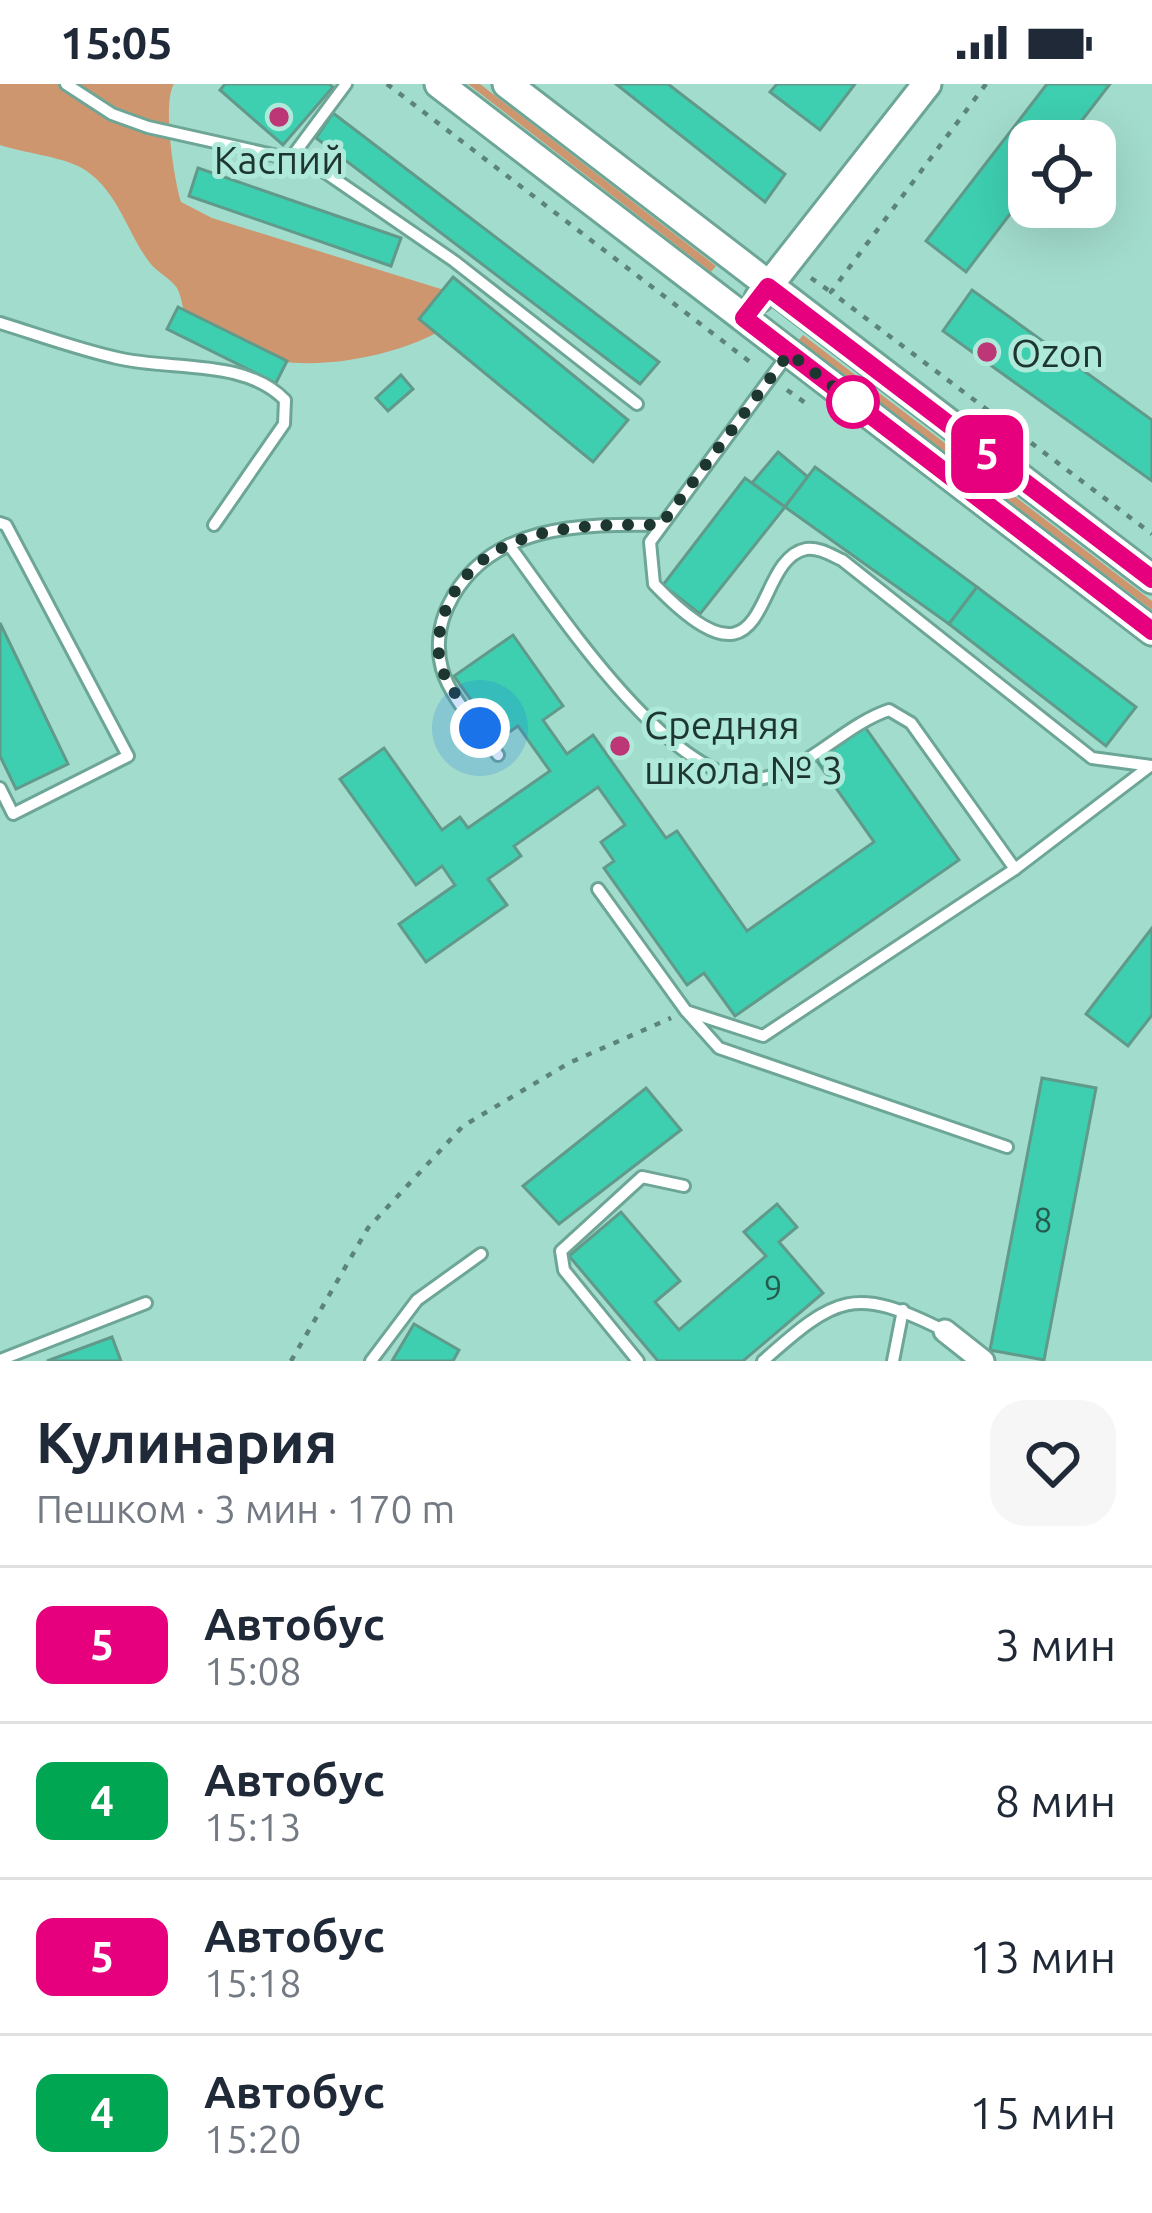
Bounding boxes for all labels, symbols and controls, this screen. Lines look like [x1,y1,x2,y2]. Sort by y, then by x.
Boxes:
text: 15:05 [60,17,173,68]
marker: Каспий [266,104,292,130]
map controls [1008,120,1116,228]
button: locate [1008,120,1116,228]
place label: Каспий [214,138,344,181]
place label: Ozon [1011,331,1104,374]
marker: Ozon [974,339,1000,365]
unlabelled marker [828,377,878,427]
line badge: 5 [948,415,1026,493]
text: 5 [975,430,999,477]
your location [450,698,510,758]
place label: Средняя школа № 3 [644,703,843,791]
marker: Средняя школа № 3 [607,733,633,759]
house number: 8 [1034,1201,1052,1238]
house number: 9 [764,1269,782,1306]
button: heart [990,1400,1116,1526]
text: Кулинария [36,1410,337,1474]
text: Пешком · 3 мин · 170 m [36,1487,455,1530]
text: Автобус [204,1598,385,1649]
text: 3 мин [995,1619,1116,1670]
text: 5 [90,1621,114,1668]
text: 15:08 [204,1649,302,1692]
text: Автобус [204,1754,385,1805]
text: 8 мин [995,1775,1116,1826]
text: 4 [90,1777,114,1824]
text: 15:13 [204,1805,302,1848]
text: Автобус [204,1910,385,1961]
text: 13 мин [969,1931,1116,1982]
text: 5 [90,1933,114,1980]
text: 15:18 [204,1961,302,2004]
text: Автобус [204,2066,385,2117]
text: 15 мин [969,2087,1116,2138]
text: 4 [90,2089,114,2136]
text: 15:20 [204,2117,302,2160]

